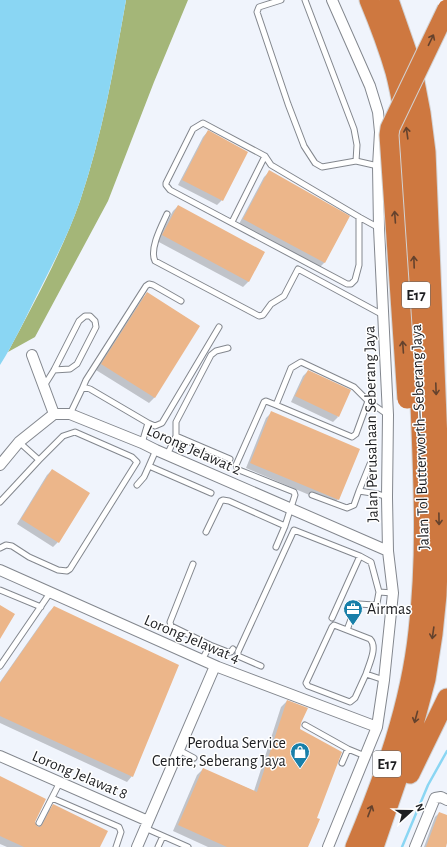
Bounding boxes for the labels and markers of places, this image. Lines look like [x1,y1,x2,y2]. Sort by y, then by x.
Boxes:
office icon: Airmas [342,598,364,626]
place label: Airmas [367,601,411,617]
place label: Perodua Service Centre, Seberang Jaya [152,735,286,770]
shop icon: Perodua Service Centre, Seberang Jaya [289,741,311,769]

